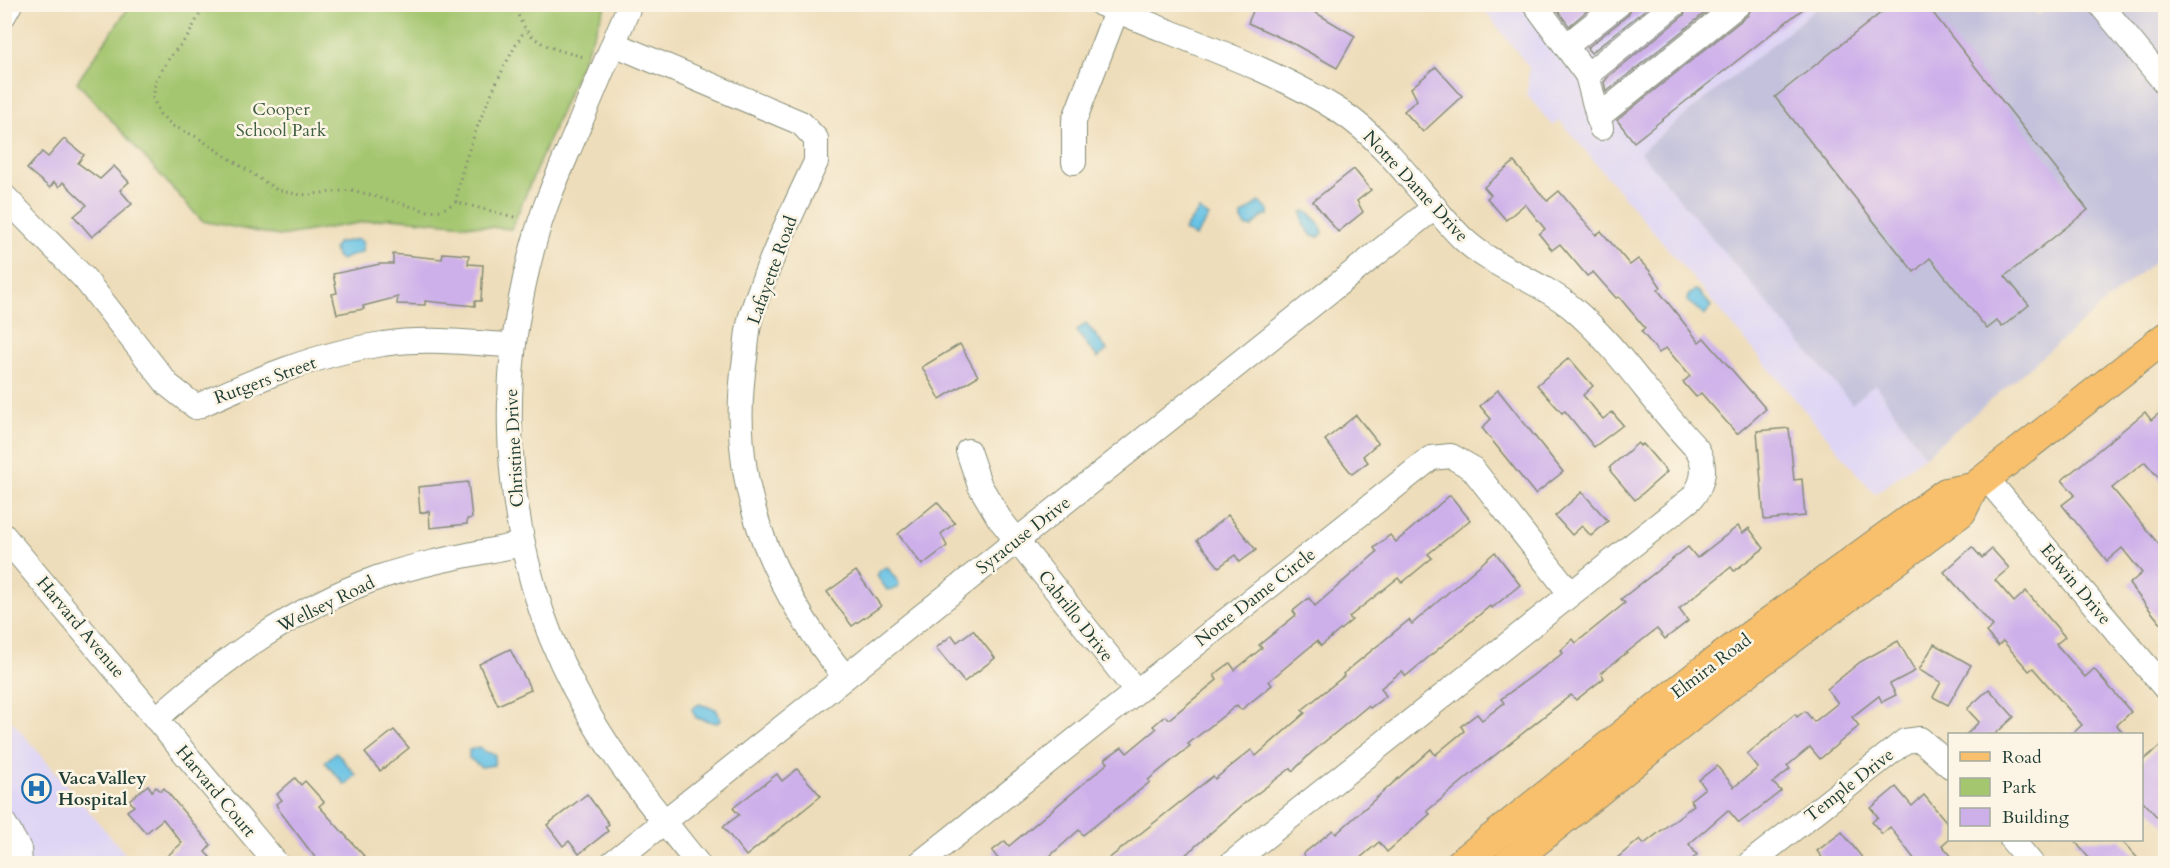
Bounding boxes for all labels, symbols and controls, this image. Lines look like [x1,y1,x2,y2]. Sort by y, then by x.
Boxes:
park label: Cooper School Park [236,97,327,143]
street label: Notre Dame Drive [1357,125,1474,248]
street label: Lafayette Road [741,212,804,328]
street label: Rutgers Street [211,350,320,411]
street label: Christine Drive [499,388,530,508]
street label: Syracuse Drive [971,491,1076,580]
street label: Edwin Drive [2034,538,2117,630]
street label: Notre Dame Circle [1190,542,1321,653]
street label: Cabrillo Drive [1032,565,1119,667]
street label: Wellsey Road [273,570,379,639]
street label: Harvard Avenue [31,571,131,683]
street label: Elmira Road [1666,628,1757,705]
legend [1948,733,2143,841]
street label: Harvard Court [170,740,262,843]
street label: Temple Drive [1799,743,1899,828]
text: Road [2002,745,2042,770]
place label: VacaValley Hospital [58,766,147,812]
hospital icon: VacaValley Hospital [21,772,53,804]
text: Park [2002,775,2037,800]
text: Building [2002,805,2070,830]

